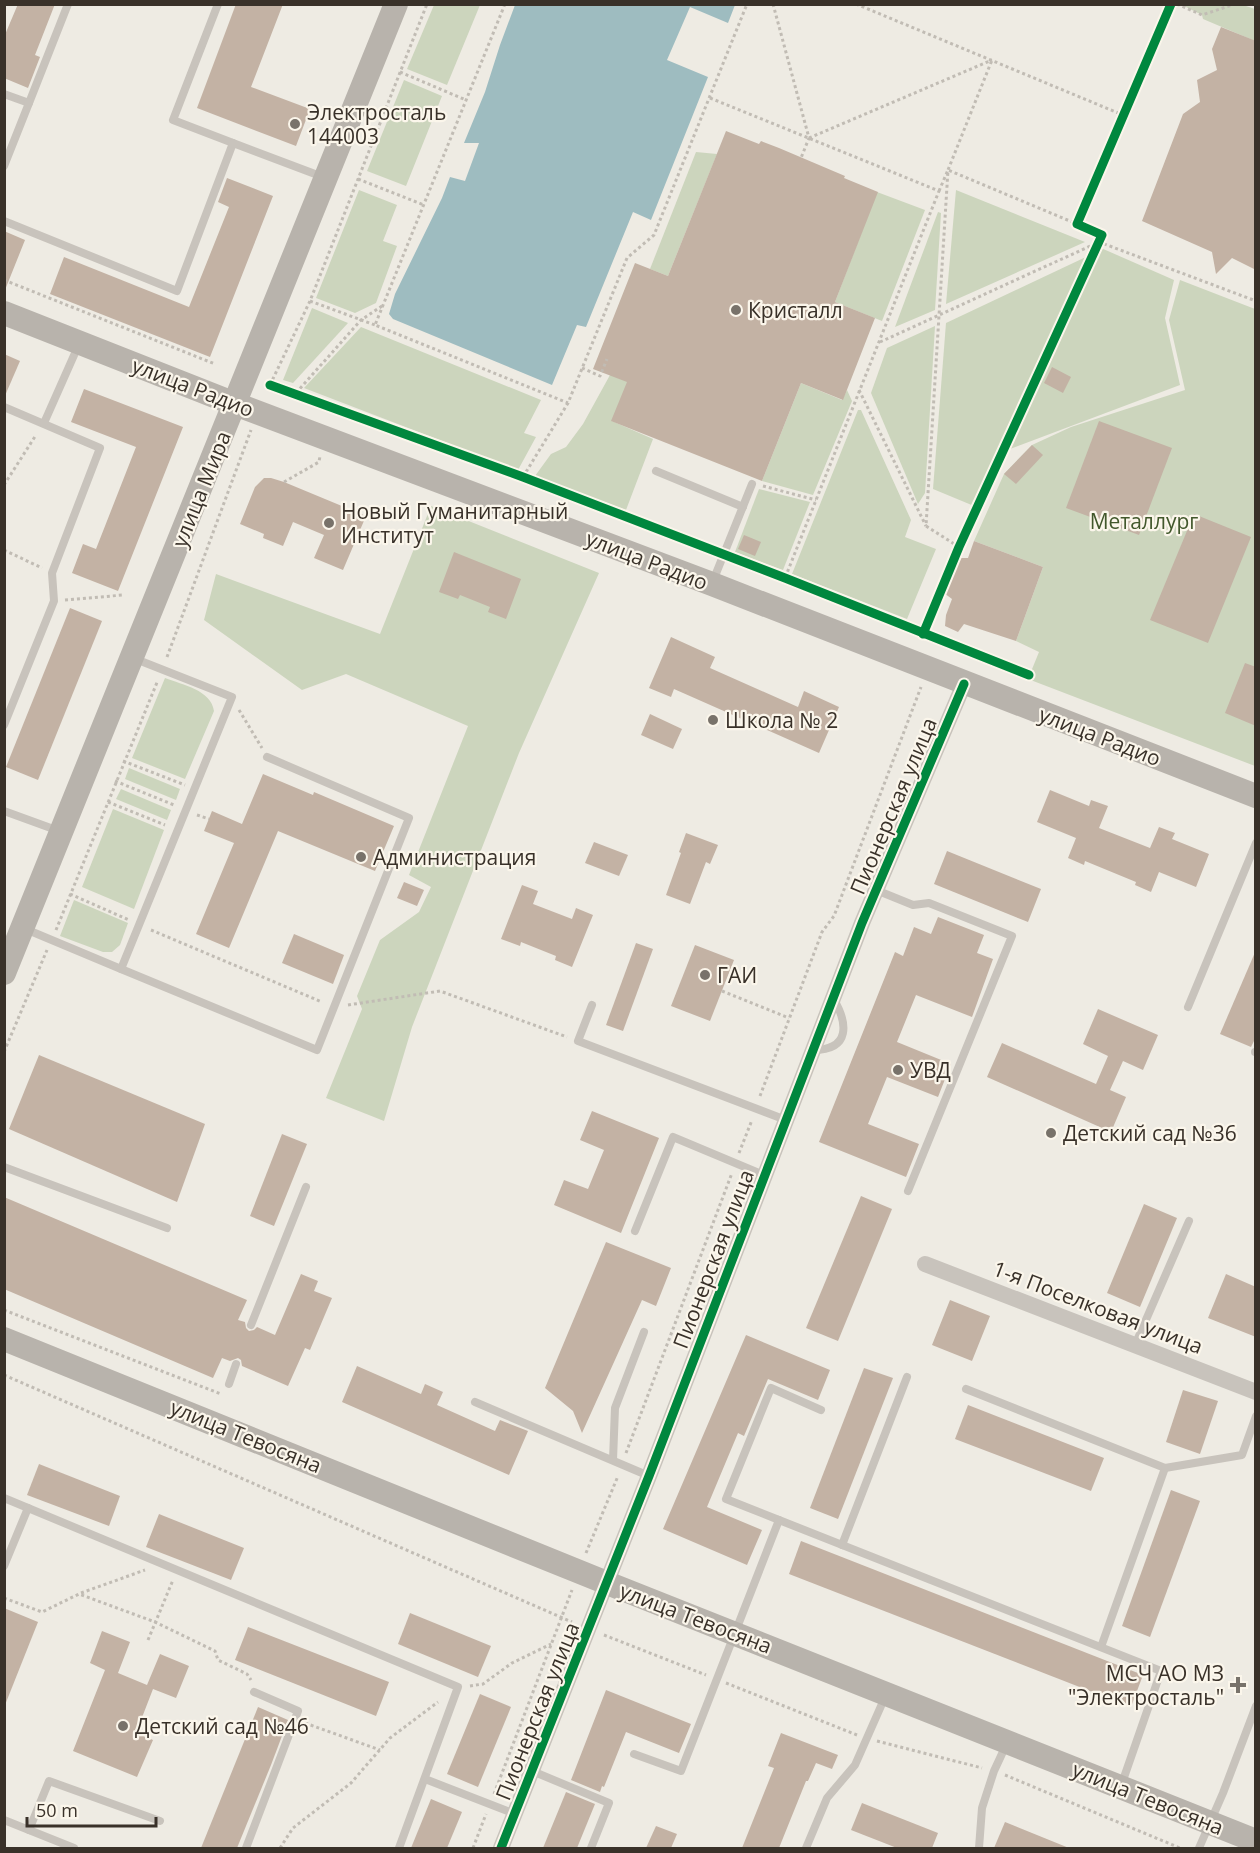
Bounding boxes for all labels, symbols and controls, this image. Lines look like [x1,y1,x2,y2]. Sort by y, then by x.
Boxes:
place label: Электросталь 144003 [307,98,446,150]
marker: Электросталь 144003 [288,117,302,131]
place label: Кристалл [748,296,843,324]
marker: Кристалл [729,303,743,317]
street label: улица Радио [128,351,258,423]
street label: улица Мира [165,427,237,551]
place label: Новый Гуманитарный Институт [341,497,568,549]
park label: Металлург [1090,507,1198,535]
marker: Новый Гуманитарный Институт [322,516,336,530]
street label: улица Радио [582,524,712,596]
street label: улица Радио [1035,700,1165,772]
place label: Школа № 2 [725,706,838,734]
marker: Школа № 2 [706,713,720,727]
street label: Пионерская улица [843,713,943,899]
place label: Администрация [373,843,536,871]
marker: Администрация [354,850,368,864]
place label: ГАИ [717,961,757,989]
marker: ГАИ [698,968,712,982]
place label: УВД [910,1056,951,1084]
marker: УВД [891,1063,905,1077]
place label: Детский сад №36 [1063,1119,1237,1147]
marker: Детский сад №36 [1044,1126,1058,1140]
street label: Пионерская улица [666,1165,760,1353]
street label: 1-я Поселковая улица [989,1254,1207,1360]
street label: улица Тевосяна [166,1393,326,1479]
street label: улица Тевосяна [616,1576,776,1660]
street label: Пионерская улица [489,1618,585,1804]
place label: МСЧ АО МЗ "Электросталь" [1068,1659,1224,1711]
marker: МСЧ АО МЗ "Электросталь" [1229,1676,1247,1694]
place label: Детский сад №46 [135,1712,309,1740]
marker: Детский сад №46 [116,1719,130,1733]
street label: улица Тевосяна [1068,1755,1228,1841]
scale bar [27,1790,156,1828]
text: 50 m [36,1798,78,1822]

